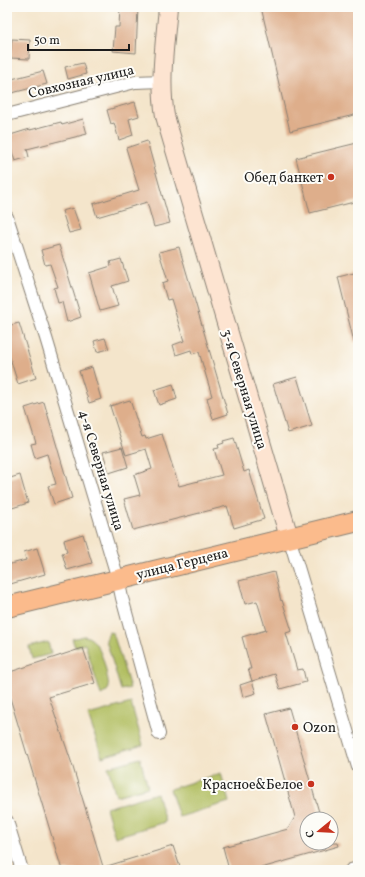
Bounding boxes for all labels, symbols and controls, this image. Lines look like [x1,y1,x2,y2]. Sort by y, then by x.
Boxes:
scale bar [28,26,129,52]
text: 50 m [34,33,60,49]
street label: Совхозная улица [27,61,136,104]
place label: Обед банкет [244,169,323,188]
marker: Обед банкет [326,172,336,182]
street label: 3-я Северная улица [216,327,271,452]
street label: 4-я Северная улица [73,408,128,533]
street label: улица Герцена [134,544,230,585]
place label: Ozon [303,719,336,738]
marker: Ozon [290,722,300,732]
place label: Красное&Белое [202,776,303,795]
marker: Красное&Белое [306,779,316,789]
north arrow [299,811,339,851]
text: С [303,828,319,839]

